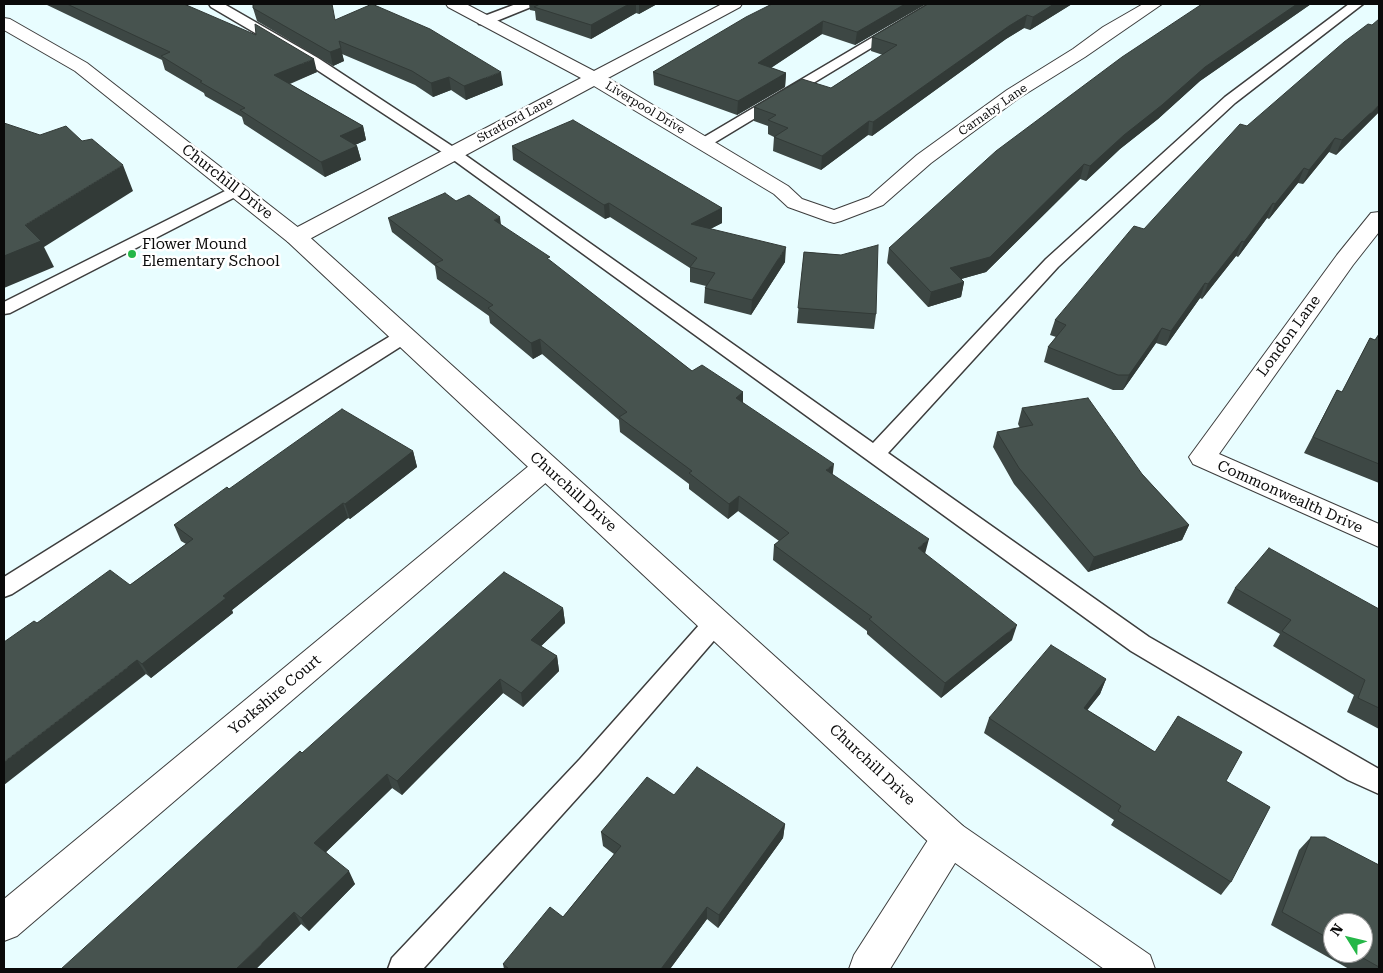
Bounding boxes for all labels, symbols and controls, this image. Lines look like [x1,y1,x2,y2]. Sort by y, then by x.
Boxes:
street label: Liverpool Drive [603,79,687,137]
street label: Carnaby Lane [956,81,1030,139]
street label: Stratford Lane [475,94,555,146]
street label: Churchill Drive [178,141,276,223]
place label: Flower Mound Elementary School [142,236,280,271]
marker: Flower Mound Elementary School [126,248,138,260]
street label: London Lane [1254,292,1324,380]
street label: Churchill Drive [526,448,620,536]
street label: Commonwealth Drive [1214,457,1366,537]
street label: Yorkshire Court [225,651,325,739]
street label: Churchill Drive [825,721,919,809]
north arrow [1323,913,1373,963]
text: N [1327,921,1346,939]

